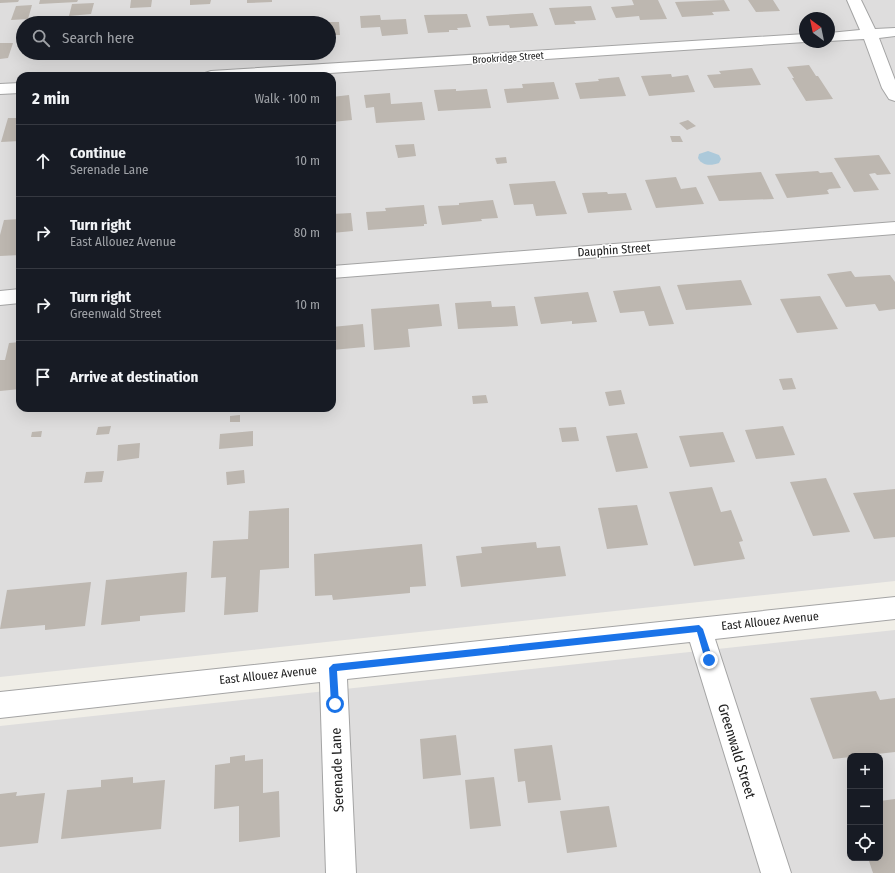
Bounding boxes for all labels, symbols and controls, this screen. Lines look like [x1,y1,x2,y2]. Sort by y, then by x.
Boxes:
north arrow [799,12,835,48]
search box [16,16,336,60]
icon: search [30,27,52,49]
text: Search here [62,29,134,47]
street label: Brookridge Street [472,49,545,66]
text: 2 min [32,88,70,109]
text: Walk · 100 m [254,91,320,106]
text: Continue [70,144,126,162]
icon: ahead [32,150,54,172]
text: 10 m [295,153,320,168]
text: Serenade Lane [70,162,148,177]
text: Turn right [70,216,131,234]
icon: right [32,222,54,244]
text: 80 m [294,225,320,240]
text: East Allouez Avenue [70,234,176,249]
street label: Dauphin Street [577,240,651,260]
text: Turn right [70,288,131,306]
icon: right [32,294,54,316]
text: 10 m [295,297,320,312]
text: Greenwald Street [70,306,161,321]
icon: arrive [32,366,54,388]
text: Arrive at destination [70,368,198,386]
street label: East Allouez Avenue [721,609,819,633]
route end [700,651,718,669]
street label: East Allouez Avenue [219,663,317,687]
route start [326,695,344,713]
street label: Greenwald Street [714,702,759,801]
street label: Serenade Lane [328,727,347,812]
map controls [847,753,883,861]
button: + [847,753,883,789]
button: − [847,789,883,825]
button: locate [847,825,883,861]

